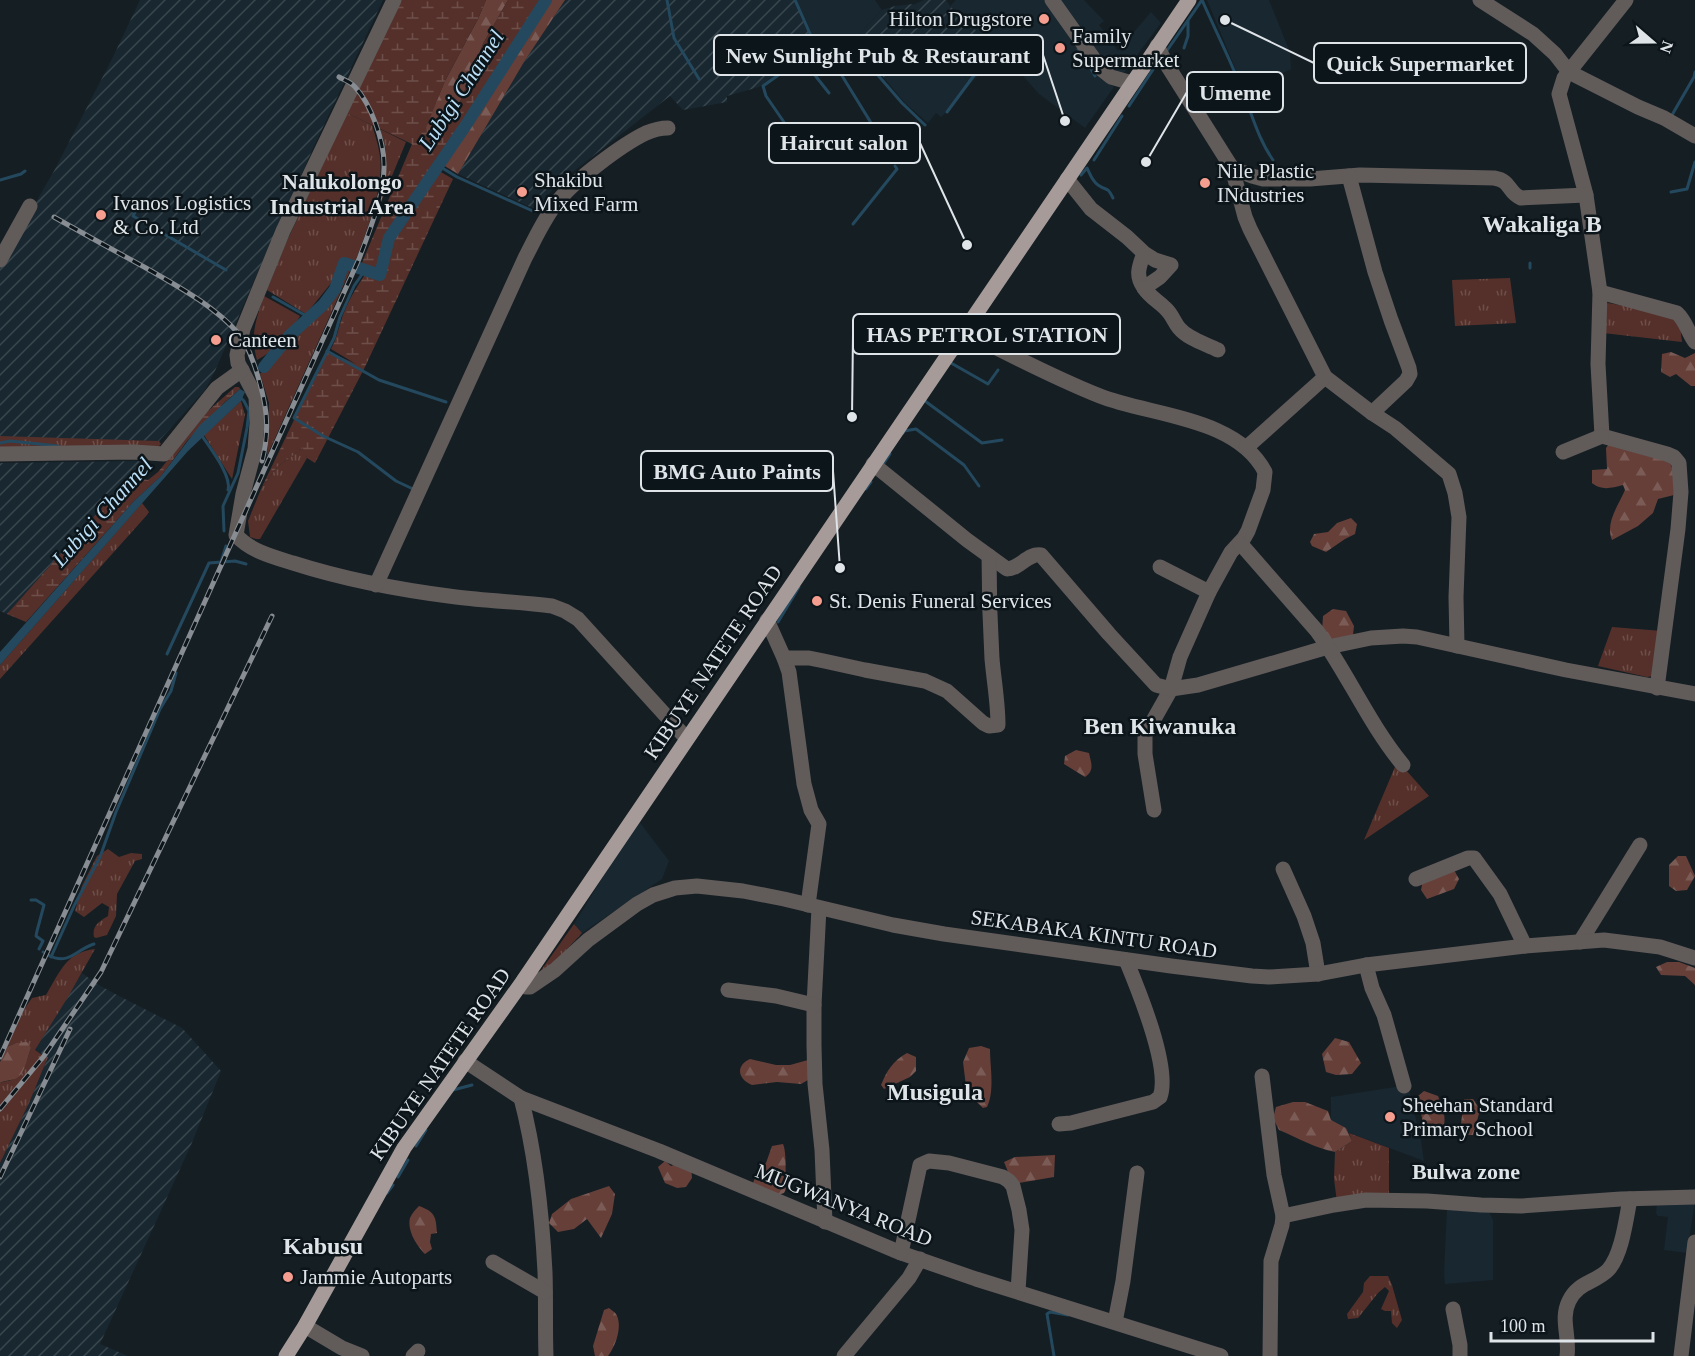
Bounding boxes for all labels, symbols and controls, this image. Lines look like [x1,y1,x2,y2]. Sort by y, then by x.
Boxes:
place label: Hilton Drugstore [889,7,1032,31]
marker: Hilton Drugstore [1037,12,1051,26]
north arrow [1623,12,1683,72]
place label: Family Supermarket [1072,24,1179,72]
water label: Lubigi Channel [413,26,509,155]
callout: New Sunlight Pub & Restaurant [714,35,1043,75]
text: N [1657,39,1677,56]
marker: Family Supermarket [1053,41,1067,55]
text: New Sunlight Pub & Restaurant [726,43,1031,68]
callout: Quick Supermarket [1314,43,1526,83]
text: Quick Supermarket [1326,51,1514,76]
callout: Umeme [1187,72,1283,112]
text: Umeme [1199,80,1271,105]
callout: Haircut salon [769,123,920,163]
text: Haircut salon [780,130,908,155]
place label: Nile Plastic INdustries [1217,159,1314,207]
place label: Shakibu Mixed Farm [534,168,638,216]
district label: Nalukolongo Industrial Area [270,169,414,219]
marker: Nile Plastic INdustries [1198,176,1212,190]
marker: Shakibu Mixed Farm [515,185,529,199]
place label: Ivanos Logistics & Co. Ltd [113,191,251,239]
marker: Ivanos Logistics & Co. Ltd [94,208,108,222]
district label: Wakaliga B [1482,211,1602,237]
callout: HAS PETROL STATION [853,314,1120,354]
text: HAS PETROL STATION [866,322,1108,347]
place label: Canteen [228,328,297,352]
marker: Canteen [209,333,223,347]
callout: BMG Auto Paints [641,451,833,491]
water label: Lubigi Channel [46,453,157,572]
text: BMG Auto Paints [653,459,821,484]
street label: KIBUYE NATETE ROAD [639,561,787,763]
place label: St. Denis Funeral Services [829,589,1052,613]
marker: St. Denis Funeral Services [810,594,824,608]
district label: Ben Kiwanuka [1084,713,1236,739]
street label: SEKABAKA KINTU ROAD [969,905,1219,963]
street label: KIBUYE NATETE ROAD [365,963,515,1165]
district label: Musigula [887,1079,983,1105]
place label: Sheehan Standard Primary School [1402,1093,1554,1141]
marker: Sheehan Standard Primary School [1383,1110,1397,1124]
street label: MUGWANYA ROAD [752,1159,936,1251]
district label: Bulwa zone [1412,1159,1520,1184]
district label: Kabusu [283,1233,363,1259]
place label: Jammie Autoparts [300,1265,452,1289]
marker: Jammie Autoparts [281,1270,295,1284]
scale bar [1491,1305,1653,1343]
text: 100 m [1500,1316,1546,1336]

